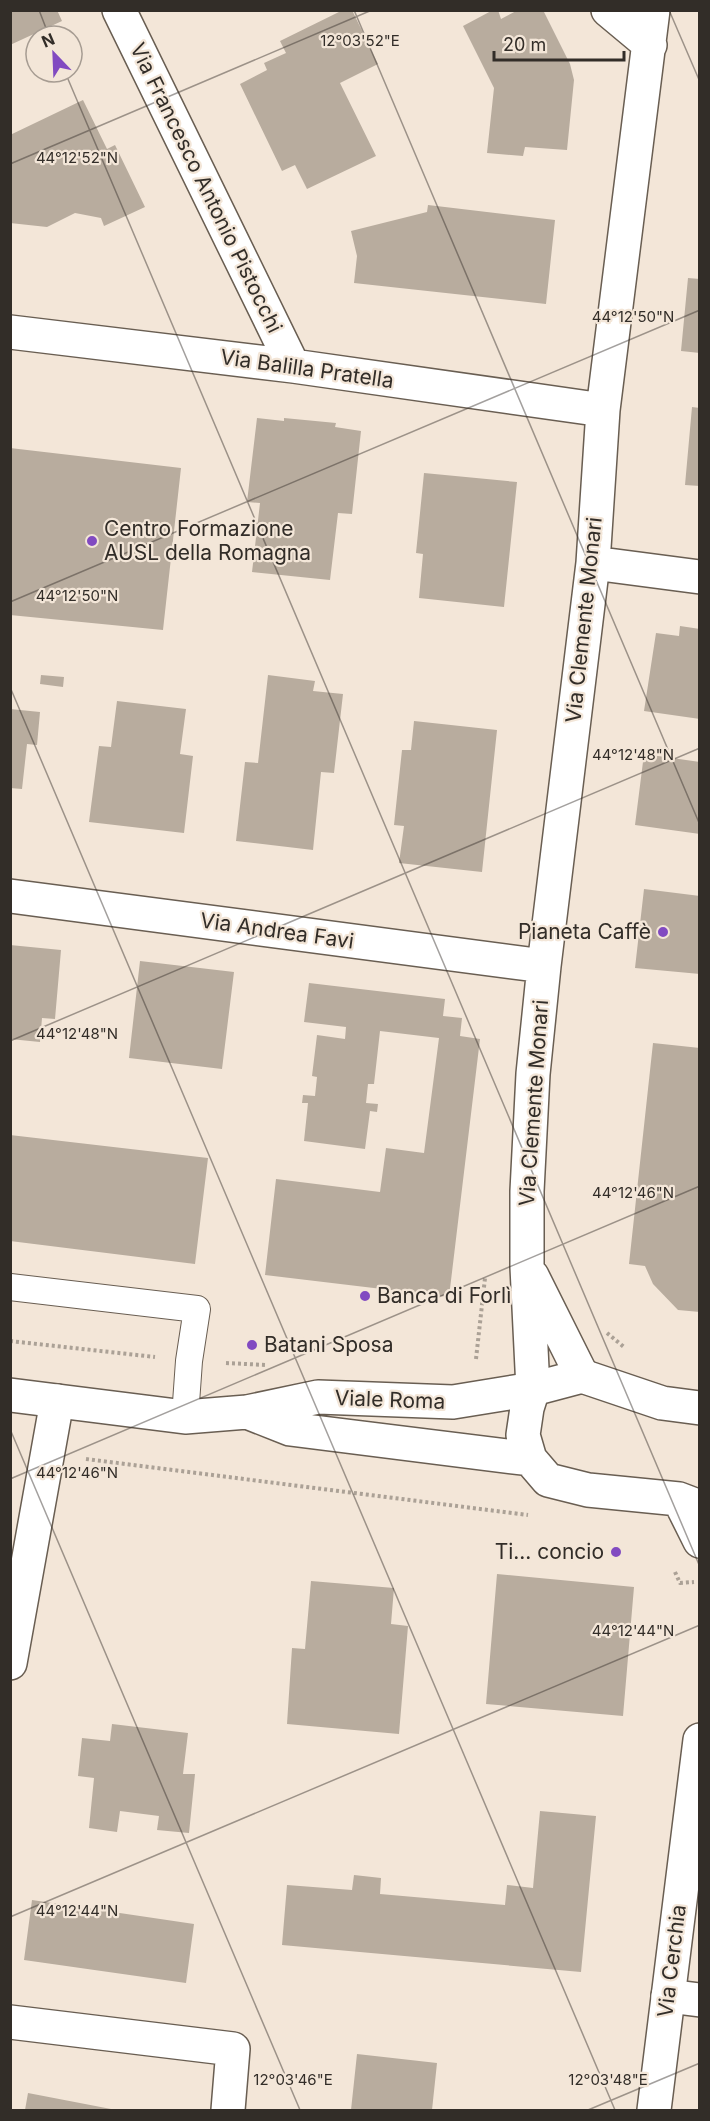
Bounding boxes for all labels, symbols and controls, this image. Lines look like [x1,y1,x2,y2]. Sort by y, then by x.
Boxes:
north arrow [24,24,84,84]
scale bar [494,24,624,62]
text: N [39,29,58,52]
text: 12°03'52"E [320,31,400,50]
text: 20 m [503,34,546,55]
street label: Via Francesco Antonio Pistocchi [125,39,288,337]
text: 44°12'52"N [36,148,118,167]
text: 44°12'50"N [592,307,674,326]
street label: Via Balilla Pratella [219,344,395,393]
place label: Centro Formazione AUSL della Romagna [104,516,311,565]
street label: Via Clemente Monari [560,516,607,724]
marker: Centro Formazione AUSL della Romagna [85,534,99,548]
text: 44°12'50"N [36,586,118,605]
text: 44°12'48"N [592,745,674,764]
street label: Via Andrea Favi [199,907,356,954]
place label: Pianeta Caffè [518,919,651,944]
marker: Pianeta Caffè [656,925,670,939]
street label: Via Clemente Monari [514,999,553,1207]
text: 44°12'48"N [36,1024,118,1043]
text: 44°12'46"N [592,1183,674,1202]
place label: Banca di Forlì [377,1283,511,1308]
marker: Banca di Forlì [358,1289,372,1303]
place label: Batani Sposa [264,1332,394,1357]
marker: Batani Sposa [245,1338,259,1352]
street label: Viale Roma [334,1385,446,1414]
text: 44°12'46"N [36,1463,118,1482]
place label: Ti... concio [495,1539,604,1564]
marker: Ti... concio [609,1545,623,1559]
text: 44°12'44"N [592,1621,674,1640]
text: 44°12'44"N [36,1901,118,1920]
street label: Via Cerchia [652,1903,691,2019]
text: 12°03'46"E [253,2070,333,2089]
text: 12°03'48"E [568,2070,648,2089]

